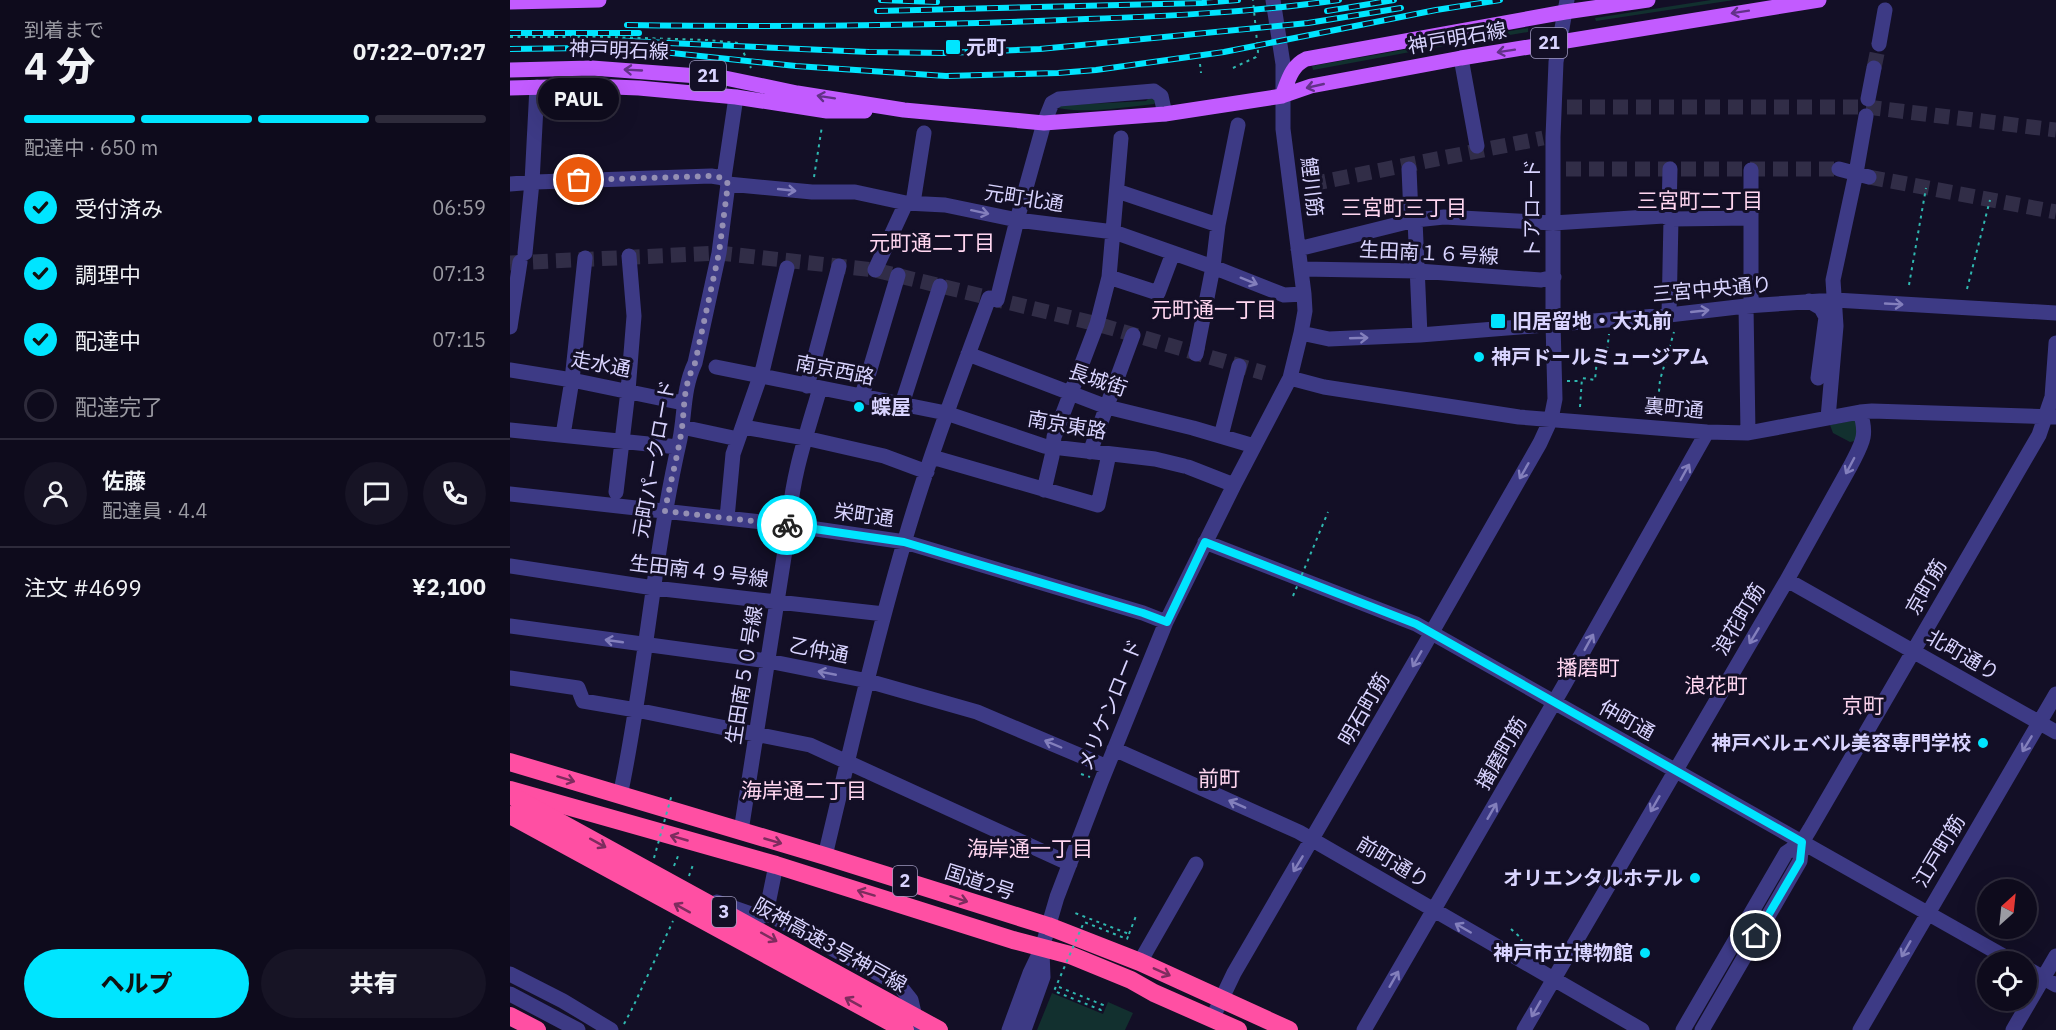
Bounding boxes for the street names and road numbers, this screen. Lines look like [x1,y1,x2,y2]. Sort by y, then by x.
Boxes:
street label: 神戸明石線 [1405,16,1508,59]
road number: 21 [1531,28,1567,58]
street label: 神戸明石線 [569,34,669,65]
road number: 21 [690,61,726,91]
street label: 鯉川筋 [1295,156,1330,218]
street label: トアロード [1518,159,1545,259]
street label: 元町北通 [982,178,1066,217]
street label: 生田南１６号線 [1358,235,1500,270]
street label: 三宮中央通り [1651,270,1773,307]
street label: 走水通 [569,345,633,382]
street label: 南京西路 [793,349,877,390]
street label: 長城街 [1065,357,1131,402]
street label: 元町パークロード [626,378,681,540]
street label: 裏町通 [1643,391,1705,424]
street label: 南京東路 [1025,404,1109,445]
street label: 栄町通 [832,497,896,532]
street label: 生田南４９号線 [628,549,770,592]
street label: 京町筋 [1899,554,1952,619]
street label: 浪花町筋 [1706,578,1771,660]
street label: 生田南５０号線 [719,604,768,746]
street label: 北町通り [1922,623,2005,686]
street label: 乙仲通 [787,631,851,668]
street label: メリケンロード [1071,635,1148,774]
street label: 明石町筋 [1332,667,1395,750]
street label: 仲町通 [1594,693,1660,746]
street label: 播磨町筋 [1469,711,1532,794]
street label: 江戸町筋 [1906,810,1971,892]
street label: 前町通り [1352,829,1434,894]
street label: 国道2号 [942,858,1019,905]
road number: 2 [893,866,917,896]
street label: 阪神高速3号神戸線 [748,891,912,998]
road number: 3 [712,897,736,927]

